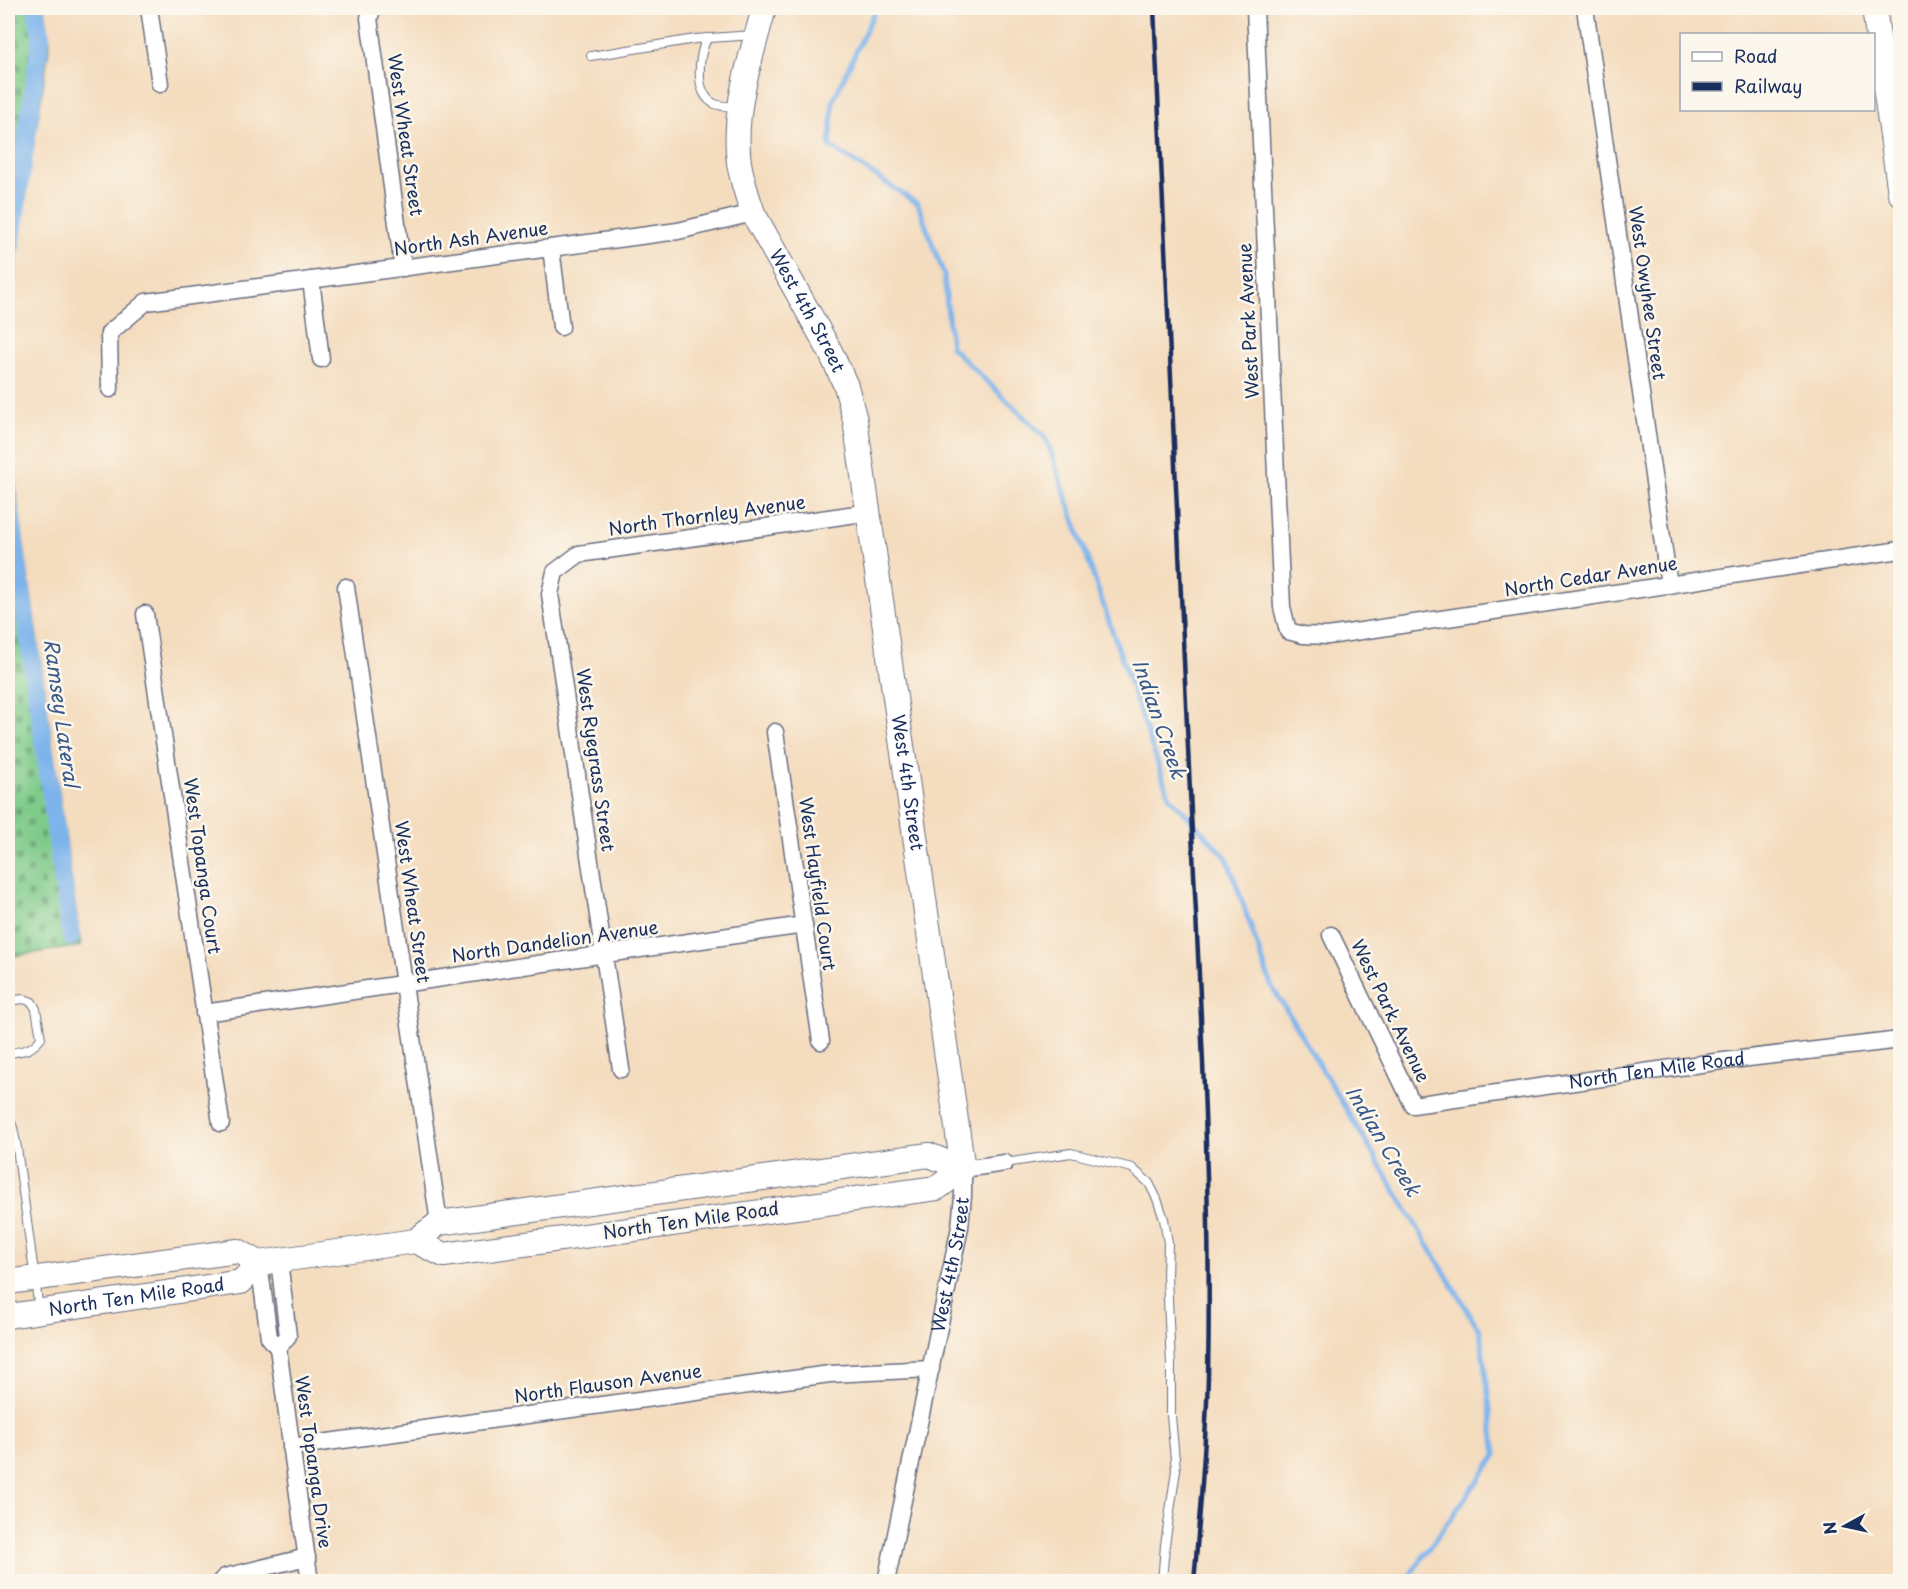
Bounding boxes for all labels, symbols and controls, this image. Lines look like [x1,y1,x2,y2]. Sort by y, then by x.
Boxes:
legend [1680,33,1875,111]
text: Road [1734,42,1778,69]
street label: West Wheat Street [382,52,431,218]
text: Railway [1734,72,1802,99]
street label: West Owyhee Street [1623,204,1674,382]
street label: North Ash Avenue [392,213,550,262]
street label: West Park Avenue [1230,242,1265,400]
street label: West 4th Street [764,244,853,376]
street label: North Thornley Avenue [607,487,807,542]
street label: North Cedar Avenue [1502,548,1679,603]
water label: Ramsey Lateral [37,637,88,792]
water label: Indian Creek [1125,655,1195,783]
street label: West Ryegrass Street [570,666,623,853]
street label: West 4th Street [886,712,932,852]
street label: West Topanga Court [178,776,229,956]
street label: West Hayfield Court [793,795,844,972]
street label: West Wheat Street [389,819,438,985]
street label: North Dandelion Avenue [450,913,660,968]
street label: West Park Avenue [1345,934,1438,1087]
street label: North Ten Mile Road [1567,1044,1746,1095]
water label: Indian Creek [1339,1079,1429,1202]
street label: North Ten Mile Road [601,1194,780,1245]
street label: West 4th Street [923,1196,975,1334]
street label: North Ten Mile Road [47,1270,226,1322]
street label: North Flauson Avenue [512,1356,703,1409]
street label: West Topanga Drive [289,1374,340,1550]
north arrow [1815,1496,1875,1556]
text: N [1816,1520,1842,1536]

